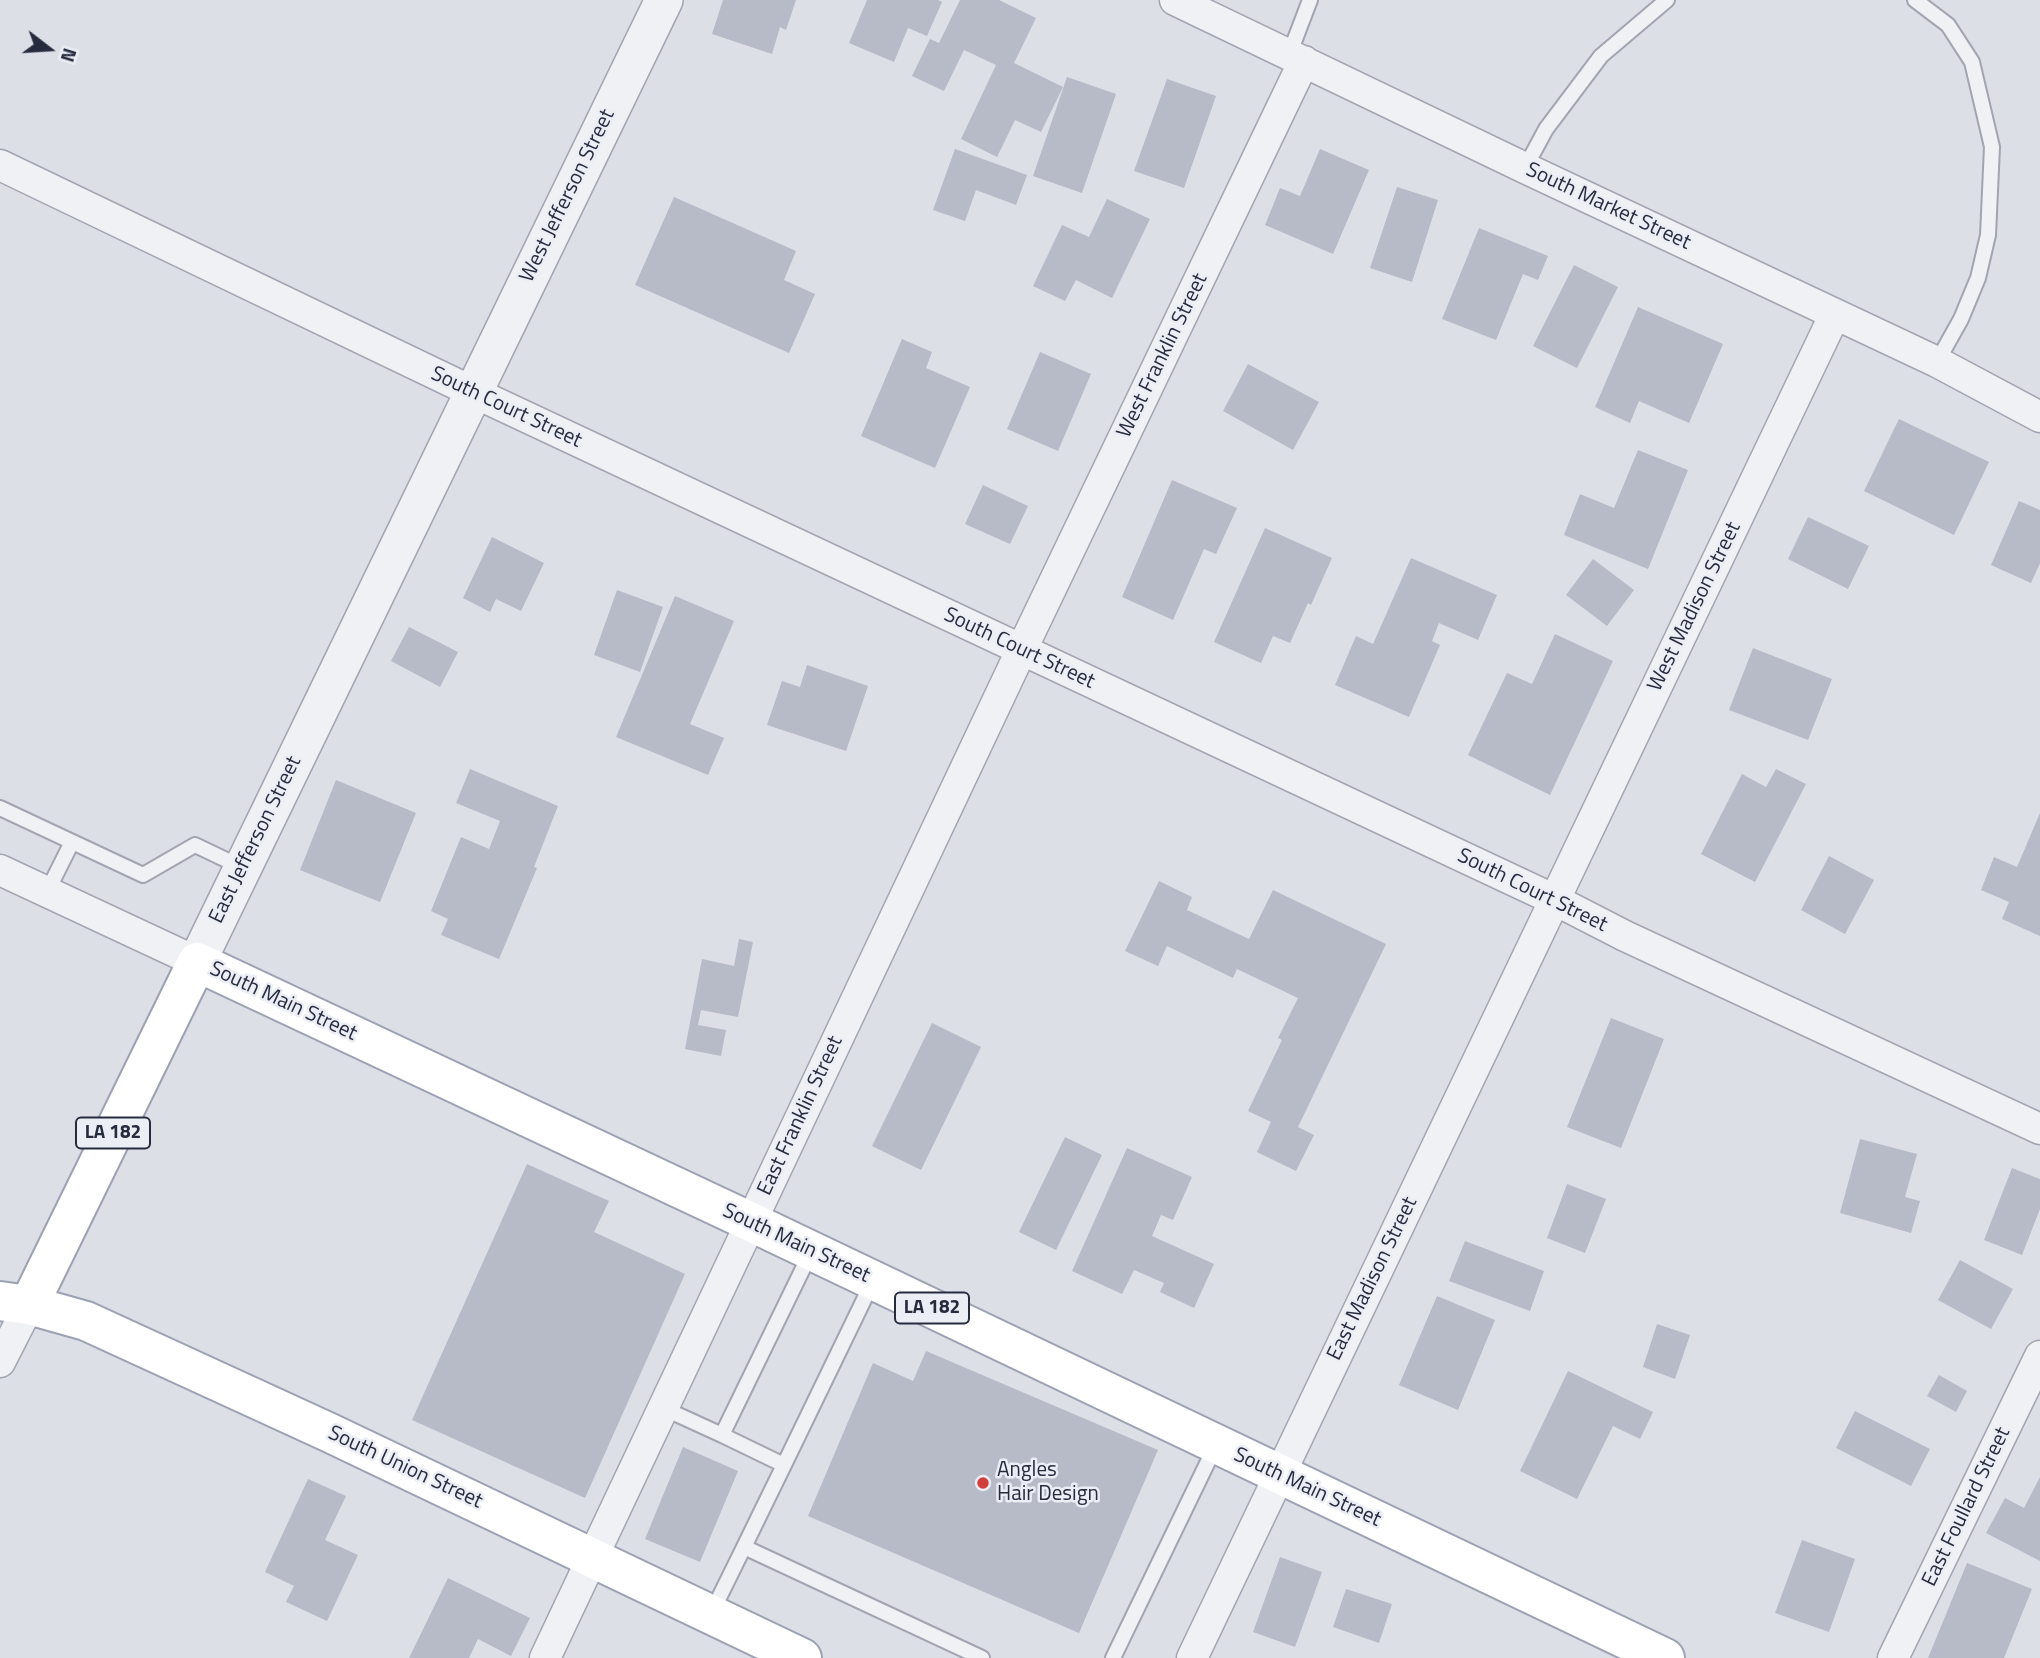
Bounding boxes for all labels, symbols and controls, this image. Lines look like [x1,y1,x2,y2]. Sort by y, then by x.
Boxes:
north arrow [14,14,84,84]
text: N [54,45,85,66]
street label: West Jefferson Street [515,105,621,287]
street label: South Market Street [1522,158,1694,256]
street label: West Franklin Street [1112,270,1214,442]
street label: South Court Street [426,362,586,454]
street label: West Madison Street [1643,518,1747,696]
street label: South Court Street [939,603,1099,695]
street label: East Jefferson Street [205,752,307,928]
street label: South Court Street [1453,844,1611,938]
street label: South Main Street [205,957,361,1047]
street label: East Franklin Street [753,1032,849,1200]
road number: LA 182 [76,1118,150,1148]
street label: East Madison Street [1323,1193,1423,1365]
street label: South Main Street [718,1199,874,1289]
road number: LA 182 [895,1292,969,1324]
street label: South Union Street [324,1421,486,1515]
street label: East Foullard Street [1918,1423,2016,1591]
street label: South Main Street [1229,1443,1385,1533]
place label: Angles Hair Design [997,1458,1099,1508]
marker: Angles Hair Design [975,1475,991,1491]

